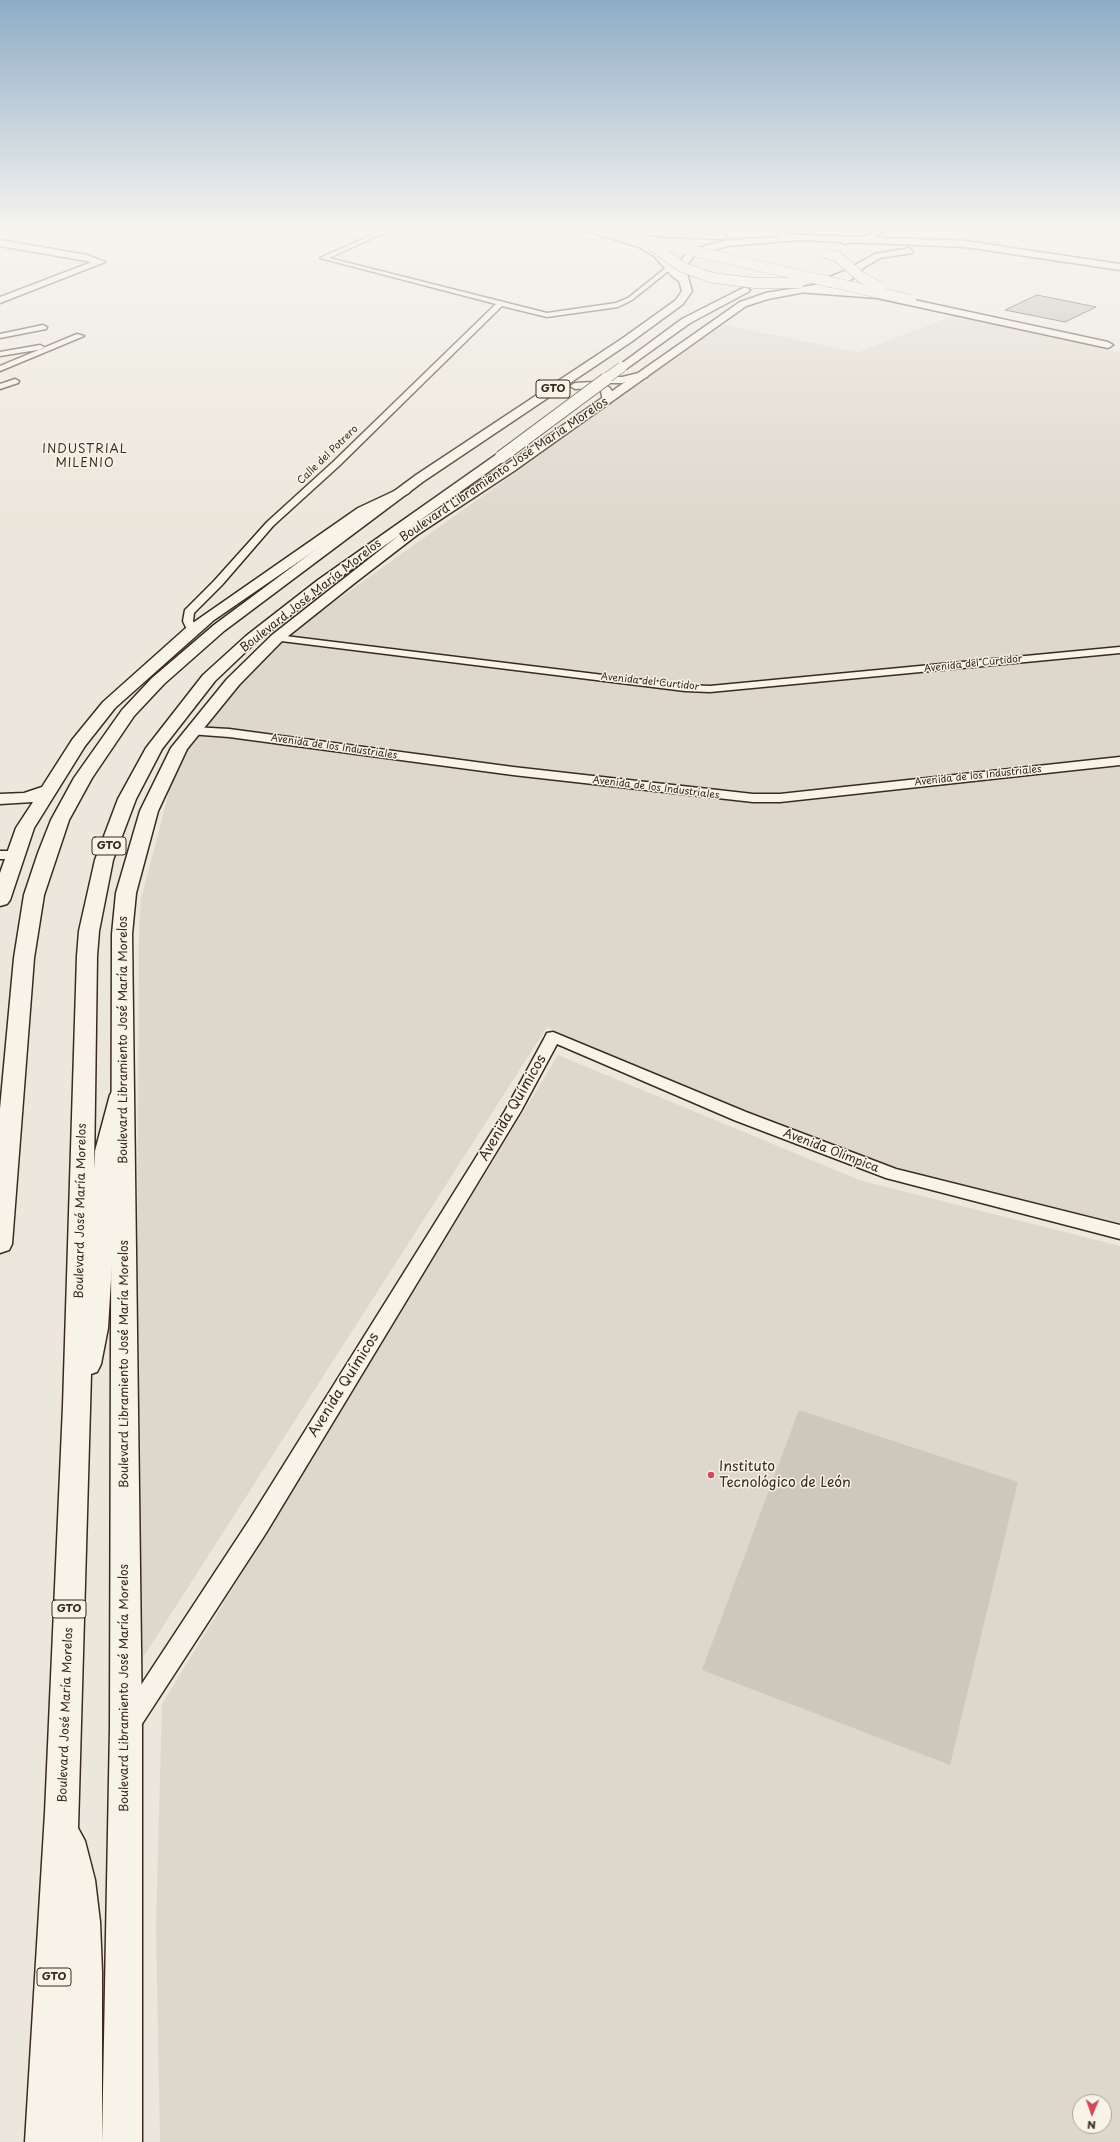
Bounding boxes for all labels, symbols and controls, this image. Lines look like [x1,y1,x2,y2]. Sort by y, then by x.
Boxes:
road number: GTO [536,380,570,398]
street label: Boulevard Libramiento José María Morelos [397,395,611,545]
street label: Calle del Potrero [295,423,361,487]
district label: INDUSTRIAL MILENIO [43,443,127,471]
street label: Boulevard José María Morelos [237,536,385,656]
street label: Avenida del Curtidor [923,653,1023,675]
street label: Avenida del Curtidor [600,671,700,693]
street label: Avenida de los Industriales [270,732,398,762]
street label: Avenida de los Industriales [914,763,1042,789]
street label: Avenida de los Industriales [592,774,720,802]
road number: GTO [92,837,126,855]
street label: Boulevard Libramiento José María Morelos [117,916,131,1164]
street label: Avenida Químicos [476,1052,550,1164]
street label: Boulevard José María Morelos [72,1123,90,1299]
street label: Avenida Olímpica [781,1126,881,1176]
street label: Boulevard Libramiento José María Morelos [118,1240,132,1488]
street label: Avenida Químicos [305,1330,383,1440]
place label: Instituto Tecnológico de León [719,1459,851,1492]
marker: Instituto Tecnológico de León [706,1470,716,1480]
street label: Boulevard Libramiento José María Morelos [118,1564,132,1812]
road number: GTO [52,1600,86,1618]
street label: Boulevard José María Morelos [56,1627,76,1803]
road number: GTO [37,1968,71,1986]
north arrow [1072,2094,1112,2134]
text: N [1087,2117,1096,2134]

